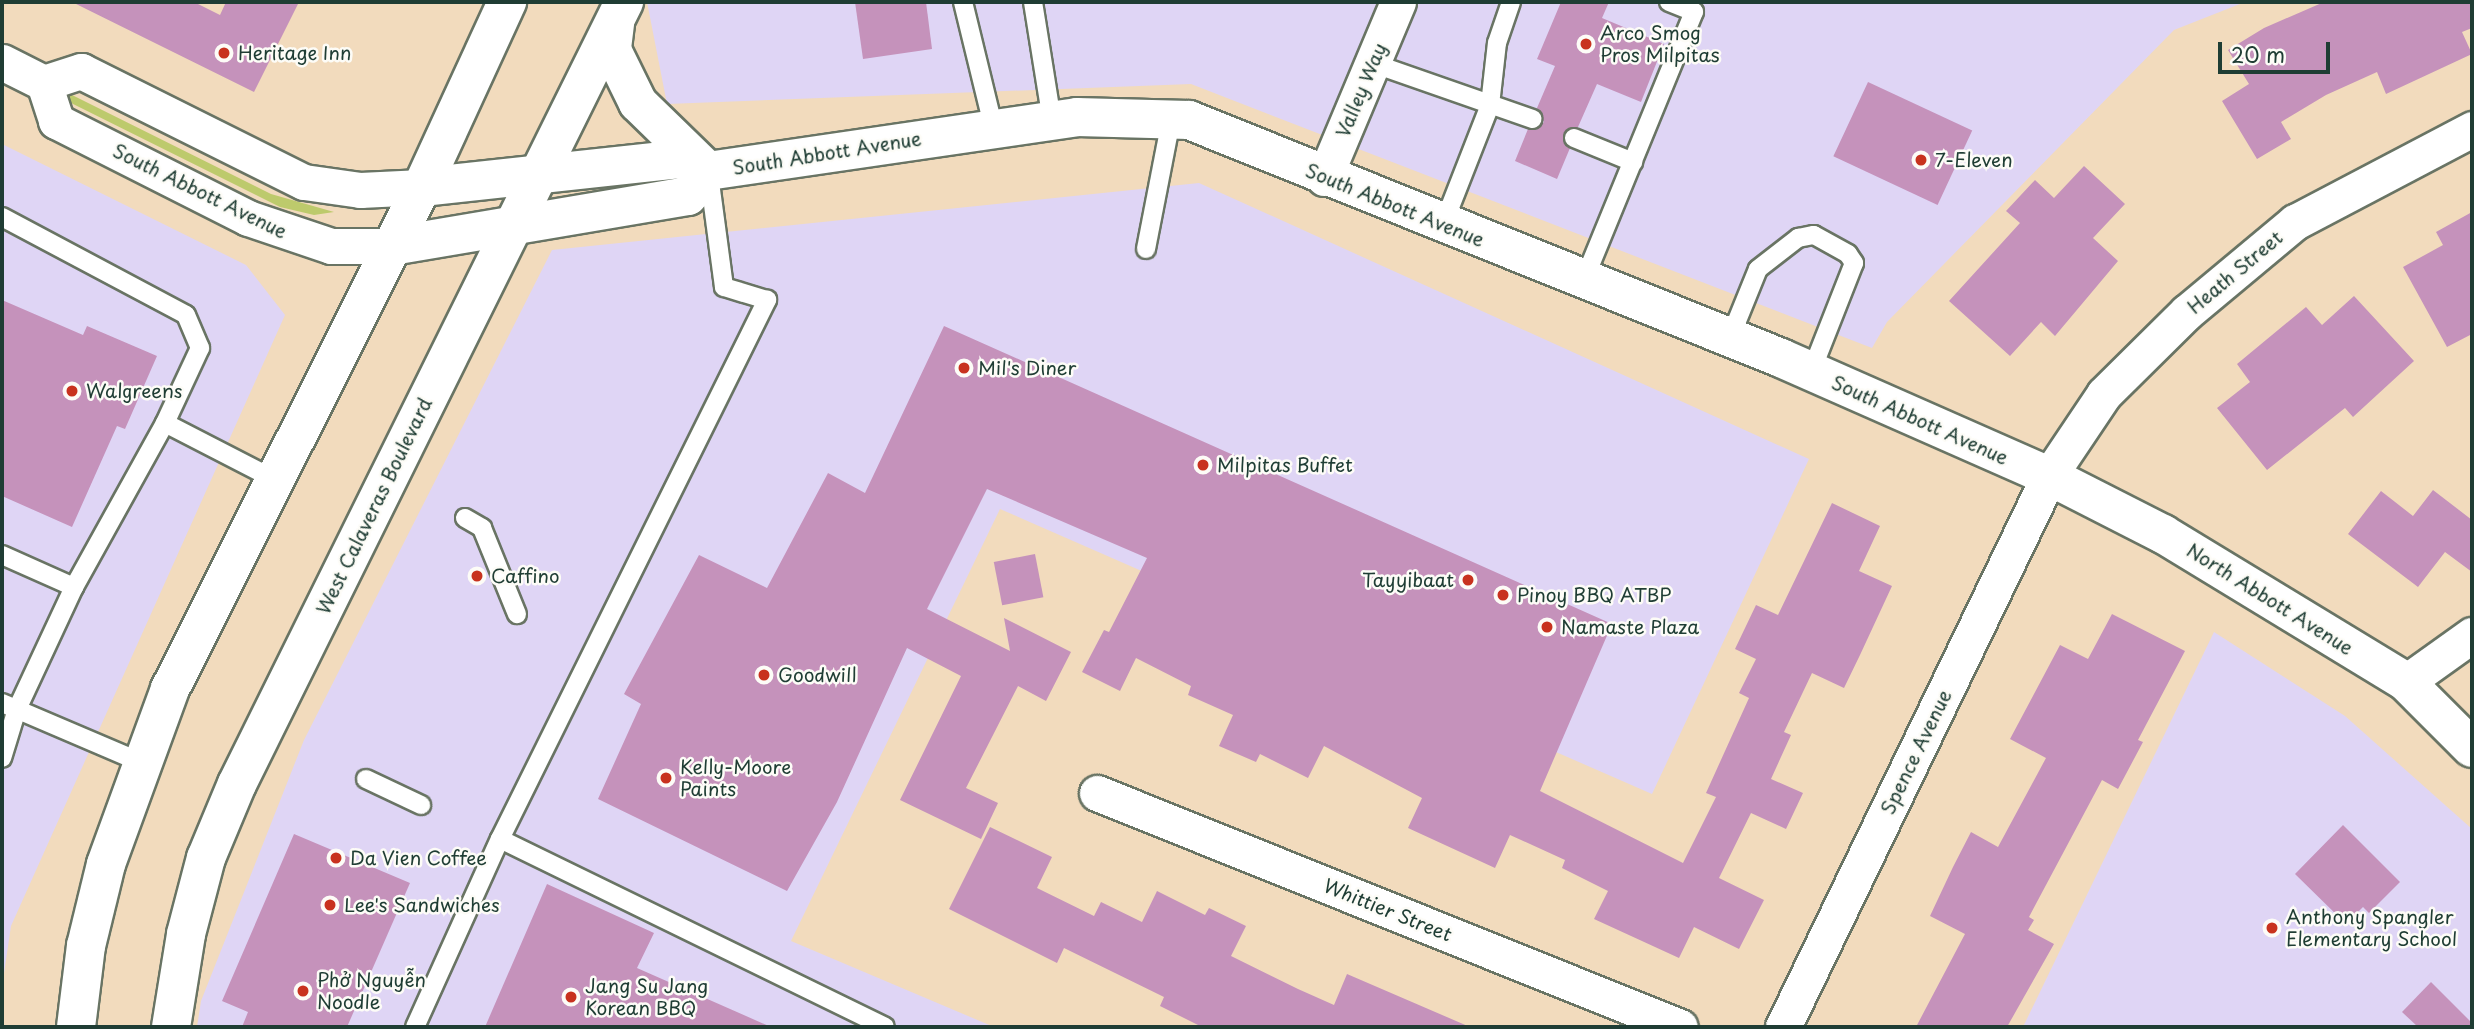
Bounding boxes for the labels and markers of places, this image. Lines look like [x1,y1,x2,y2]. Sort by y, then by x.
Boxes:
place label: Arco Smog Pros Milpitas [1600,22,1719,66]
marker: Arco Smog Pros Milpitas [1578,36,1594,52]
place label: Heritage Inn [238,42,352,64]
marker: Heritage Inn [216,45,232,61]
place label: 7-Eleven [1935,149,2013,171]
marker: 7-Eleven [1913,152,1929,168]
place label: Mil's Diner [978,357,1078,379]
marker: Mil's Diner [956,360,972,376]
place label: Walgreens [86,380,183,402]
marker: Walgreens [64,383,80,399]
place label: Milpitas Buffet [1217,454,1353,476]
marker: Milpitas Buffet [1195,457,1211,473]
place label: Caffino [491,565,559,587]
marker: Caffino [469,568,485,584]
place label: Tayyibaat [1362,569,1454,591]
marker: Tayyibaat [1460,572,1476,588]
place label: Pinoy BBQ ATBP [1517,584,1672,606]
marker: Pinoy BBQ ATBP [1495,587,1511,603]
place label: Namaste Plaza [1561,616,1699,638]
marker: Namaste Plaza [1539,619,1555,635]
place label: Goodwill [778,664,857,686]
marker: Goodwill [756,667,772,683]
place label: Kelly-Moore Paints [680,756,791,800]
marker: Kelly-Moore Paints [658,770,674,786]
place label: Da Vien Coffee [350,847,489,869]
marker: Da Vien Coffee [328,850,344,866]
place label: Lee's Sandwiches [344,894,500,916]
marker: Lee's Sandwiches [322,897,338,913]
place label: Anthony Spangler Elementary School [2286,906,2457,950]
marker: Anthony Spangler Elementary School [2264,920,2280,936]
place label: Phở Nguyễn Noodle [317,969,426,1013]
place label: Jang Su Jang Korean BBQ [585,975,710,1019]
marker: Phở Nguyễn Noodle [295,983,311,999]
marker: Jang Su Jang Korean BBQ [563,989,579,1005]

